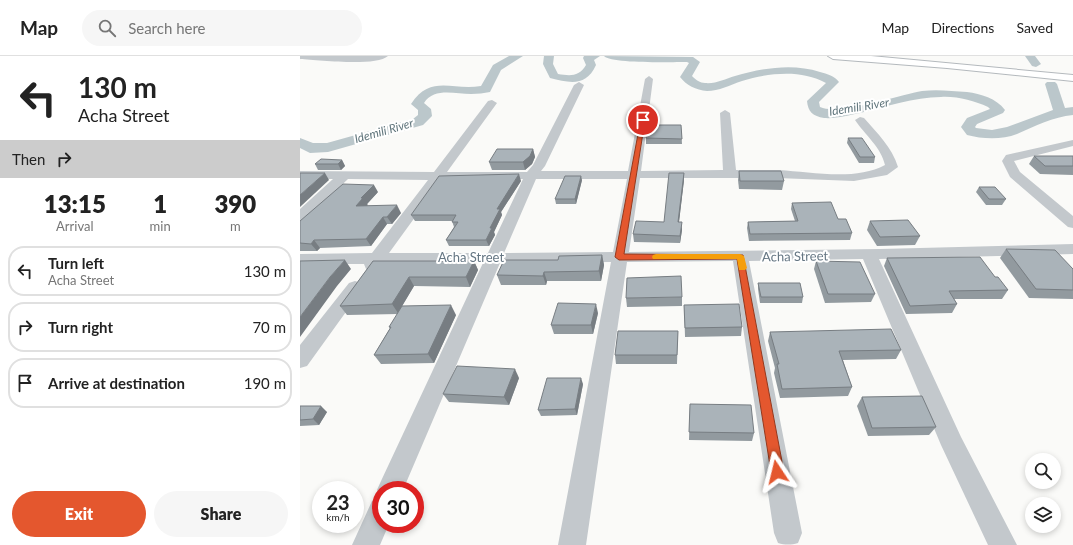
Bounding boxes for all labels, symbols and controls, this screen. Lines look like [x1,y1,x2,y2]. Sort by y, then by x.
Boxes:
search box [82,10,362,46]
text: Map [20,16,58,39]
icon: search [96,17,118,39]
text: Search here [128,19,206,37]
text: Map [882,19,909,36]
text: Directions [931,19,994,36]
text: Saved [1016,19,1053,36]
text: 130 m [78,70,157,104]
icon: left [12,72,64,124]
water label: Idemili River [828,94,891,119]
pin [626,103,660,137]
text: Acha Street [78,104,170,126]
icon: arrive [632,109,654,131]
water label: Idemili River [353,115,416,146]
icon: right [53,148,75,170]
text: Then [12,150,45,168]
text: 13:15 [44,189,106,218]
text: 1 [153,189,167,218]
text: 390 [214,189,256,218]
text: Arrival [56,218,94,234]
text: min [150,218,171,234]
text: m [230,218,241,234]
street label: Acha Street [762,247,829,265]
street label: Acha Street [438,249,504,265]
text: Turn left [48,254,104,272]
icon: left [14,260,36,282]
text: 130 m [244,262,286,280]
text: Acha Street [48,272,114,288]
icon: right [14,316,36,338]
text: Turn right [48,318,113,336]
text: 70 m [252,318,286,336]
icon: arrive [14,372,36,394]
text: Arrive at destination [48,374,185,392]
text: 190 m [244,374,286,392]
position arrow [756,451,798,493]
map controls [1025,453,1061,533]
button: search [1025,453,1061,489]
speed limit sign: 30 [372,481,424,533]
text: 23 [326,490,350,514]
button: Exit [12,491,146,537]
button: Share [154,491,288,537]
button: layers [1025,497,1061,533]
text: km/h [326,511,350,523]

